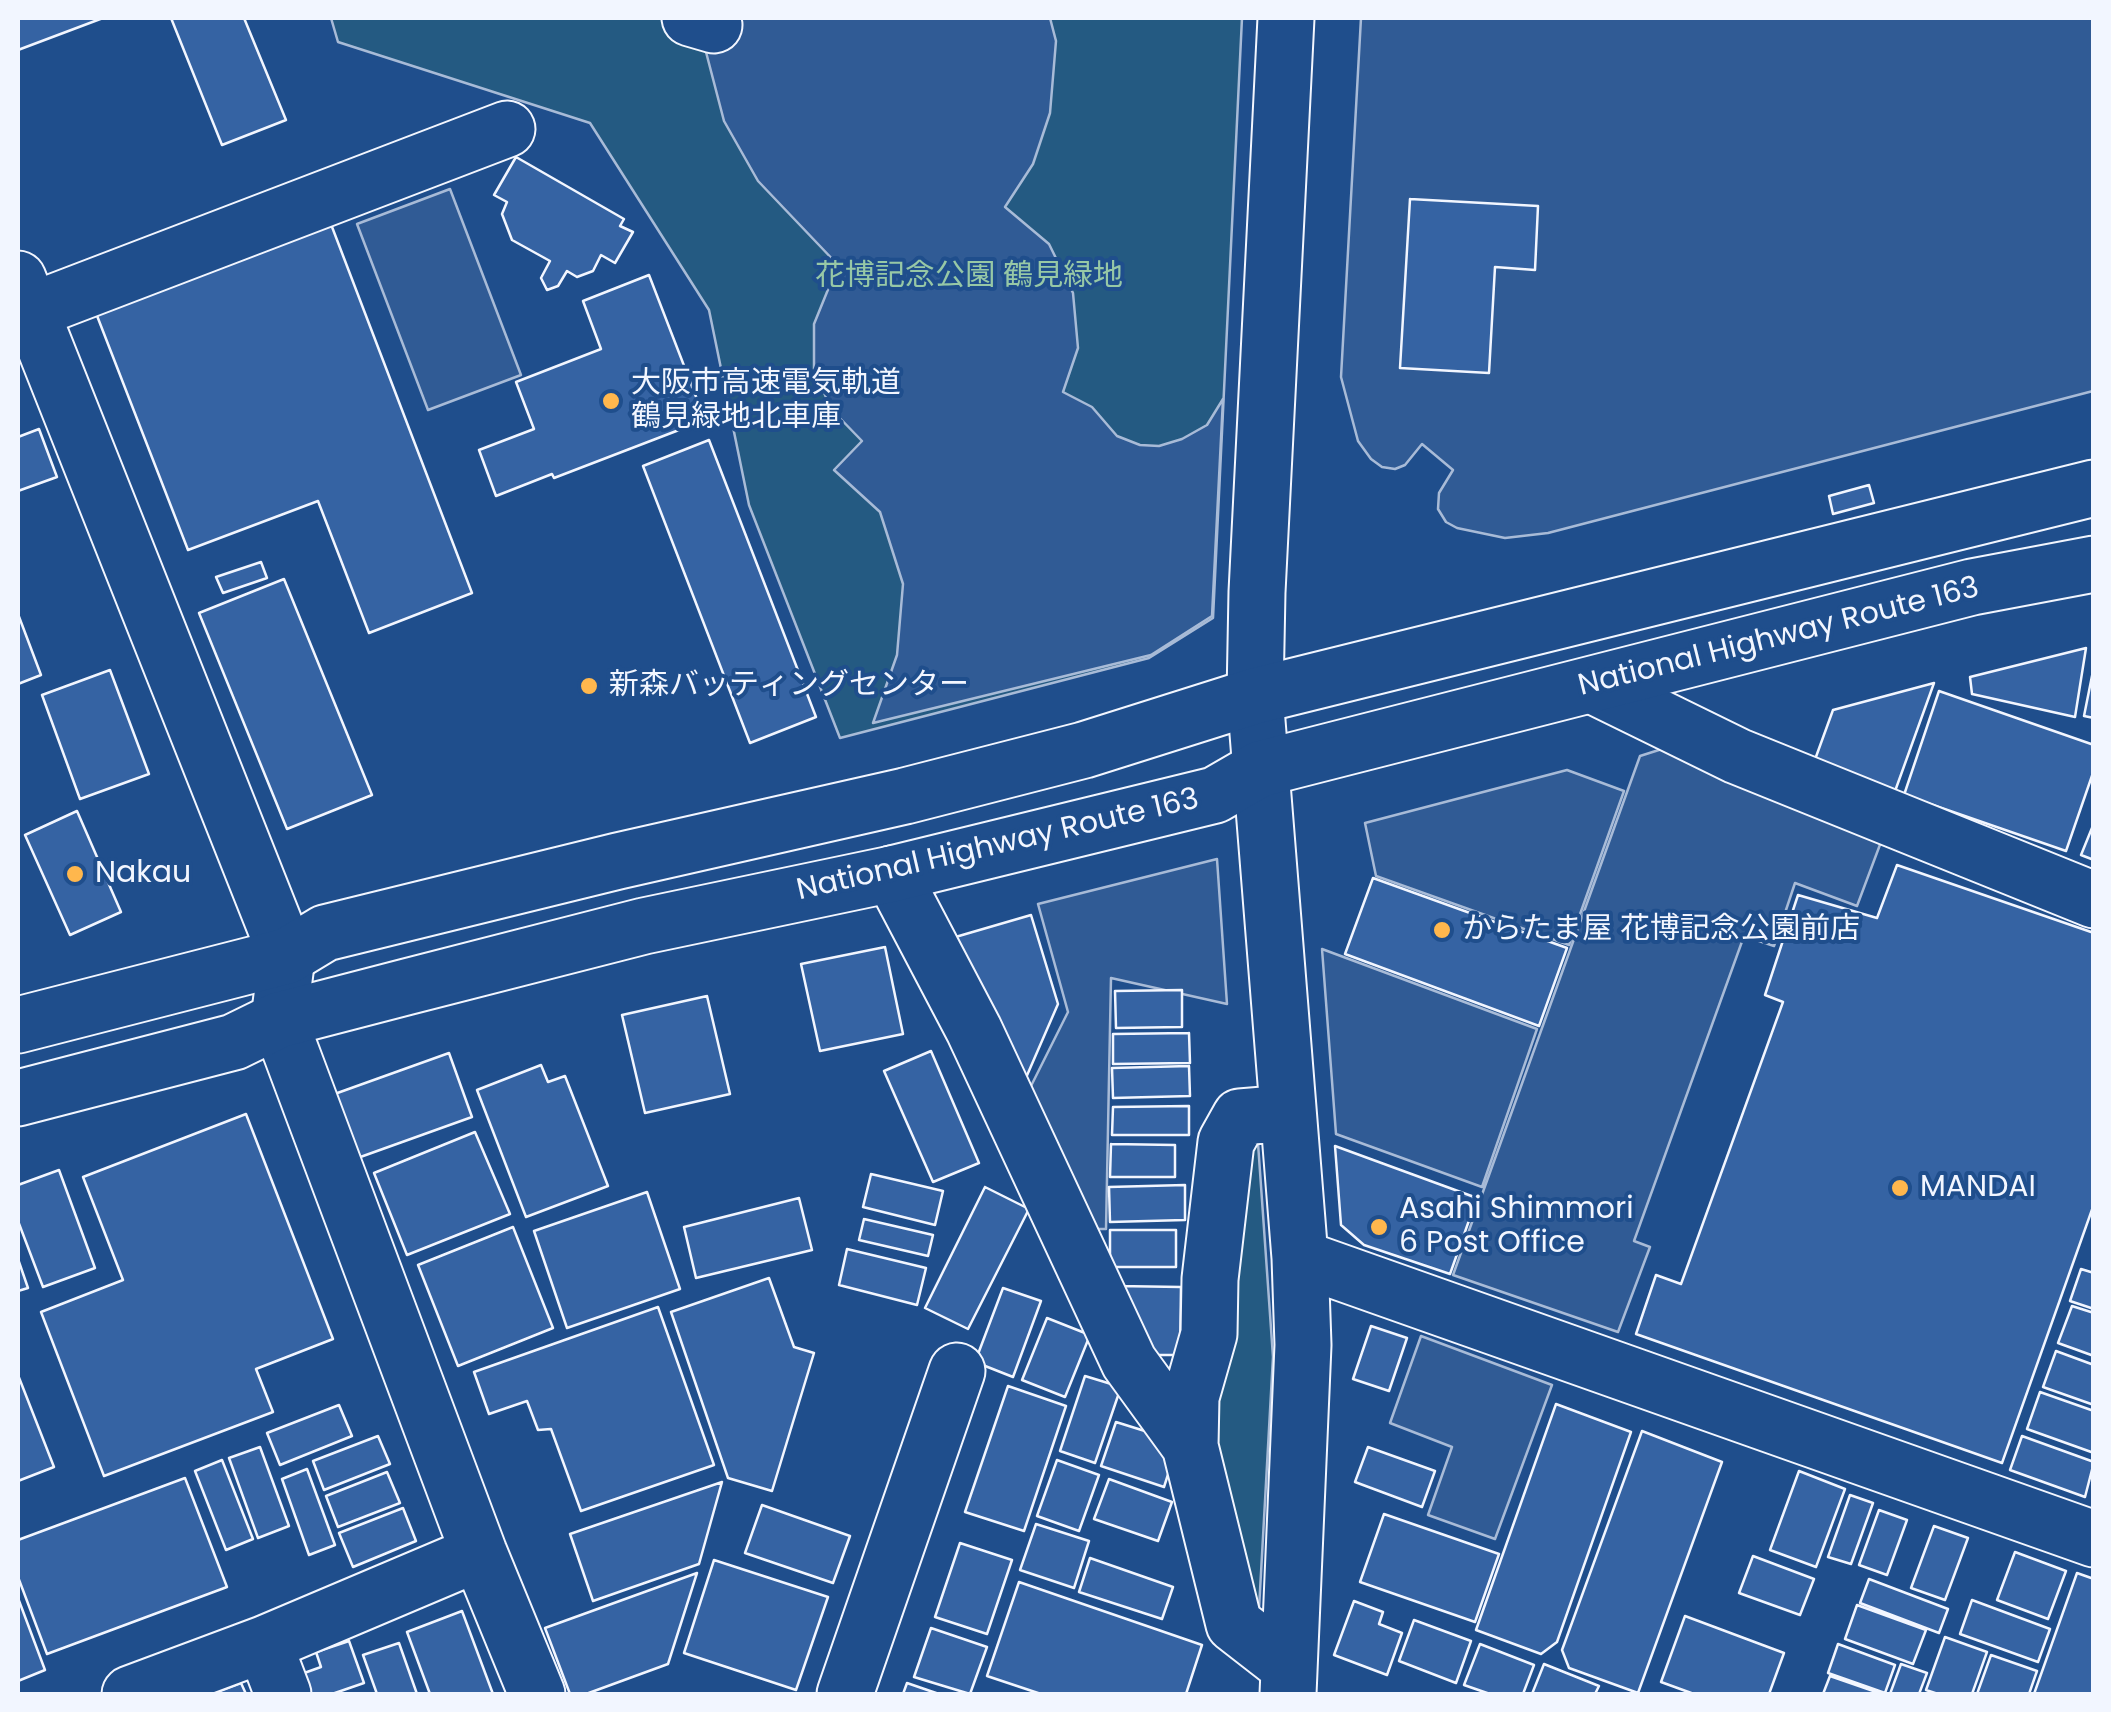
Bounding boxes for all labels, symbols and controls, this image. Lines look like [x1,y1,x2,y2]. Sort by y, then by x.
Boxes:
park label: 花博記念公園 鶴見緑地 [815,259,1123,295]
place label: 大阪市高速電気軌道 鶴見緑地北車庫 [631,366,901,436]
marker: 大阪市高速電気軌道 鶴見緑地北車庫 [600,390,622,412]
street label: National Highway Route 163 [1575,571,1983,705]
place label: 新森バッティングセンター [609,668,969,704]
marker: 新森バッティングセンター [578,675,600,697]
street label: National Highway Route 163 [793,782,1203,910]
place label: Nakau [95,856,191,892]
marker: Nakau [64,863,86,885]
place label: からたま屋 花博記念公園前店 [1462,912,1860,948]
marker: からたま屋 花博記念公園前店 [1431,919,1453,941]
place label: MANDAI [1920,1170,2036,1206]
marker: MANDAI [1889,1177,1911,1199]
place label: Asahi Shimmori 6 Post Office [1399,1192,1634,1262]
marker: Asahi Shimmori 6 Post Office [1368,1216,1390,1238]

